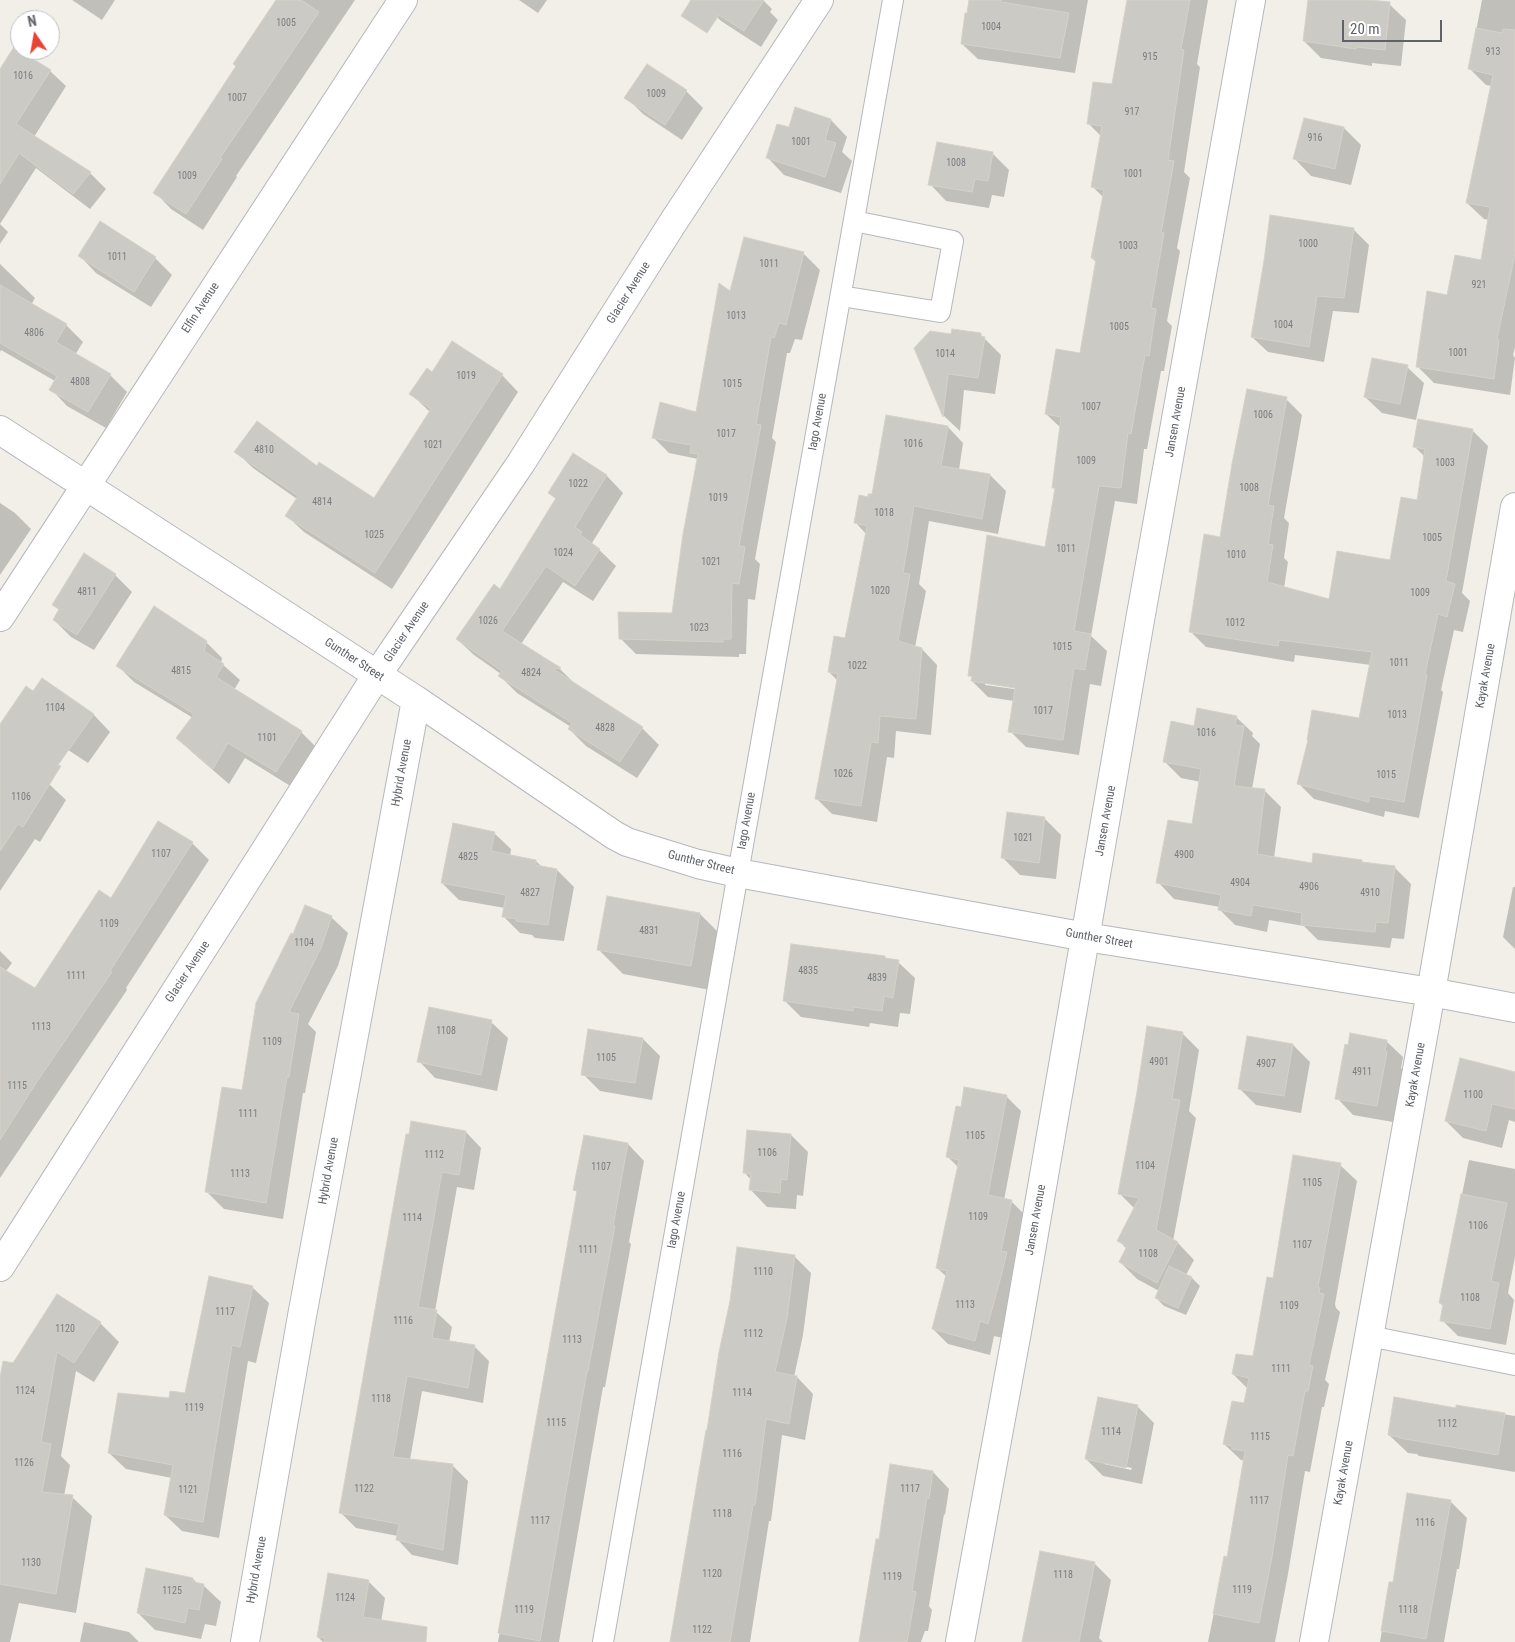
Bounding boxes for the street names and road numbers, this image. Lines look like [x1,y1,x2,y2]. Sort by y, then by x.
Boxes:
street label: Glacier Avenue [604,259,654,327]
street label: Elfin Avenue [179,280,223,336]
street label: Jansen Avenue [1163,386,1189,458]
street label: Iago Avenue [806,392,830,452]
street label: Glacier Avenue [381,599,433,665]
street label: Gunther Street [321,635,387,685]
street label: Kayak Avenue [1473,642,1499,710]
street label: Hybrid Avenue [389,738,415,808]
street label: Jansen Avenue [1093,785,1119,857]
street label: Iago Avenue [735,791,759,851]
street label: Gunther Street [666,848,736,878]
street label: Gunther Street [1064,926,1134,952]
street label: Glacier Avenue [163,939,213,1005]
street label: Kayak Avenue [1403,1041,1429,1109]
street label: Hybrid Avenue [316,1136,342,1206]
street label: Jansen Avenue [1023,1184,1049,1256]
street label: Iago Avenue [665,1190,689,1250]
street label: Kayak Avenue [1331,1439,1357,1507]
street label: Hybrid Avenue [244,1535,270,1605]

